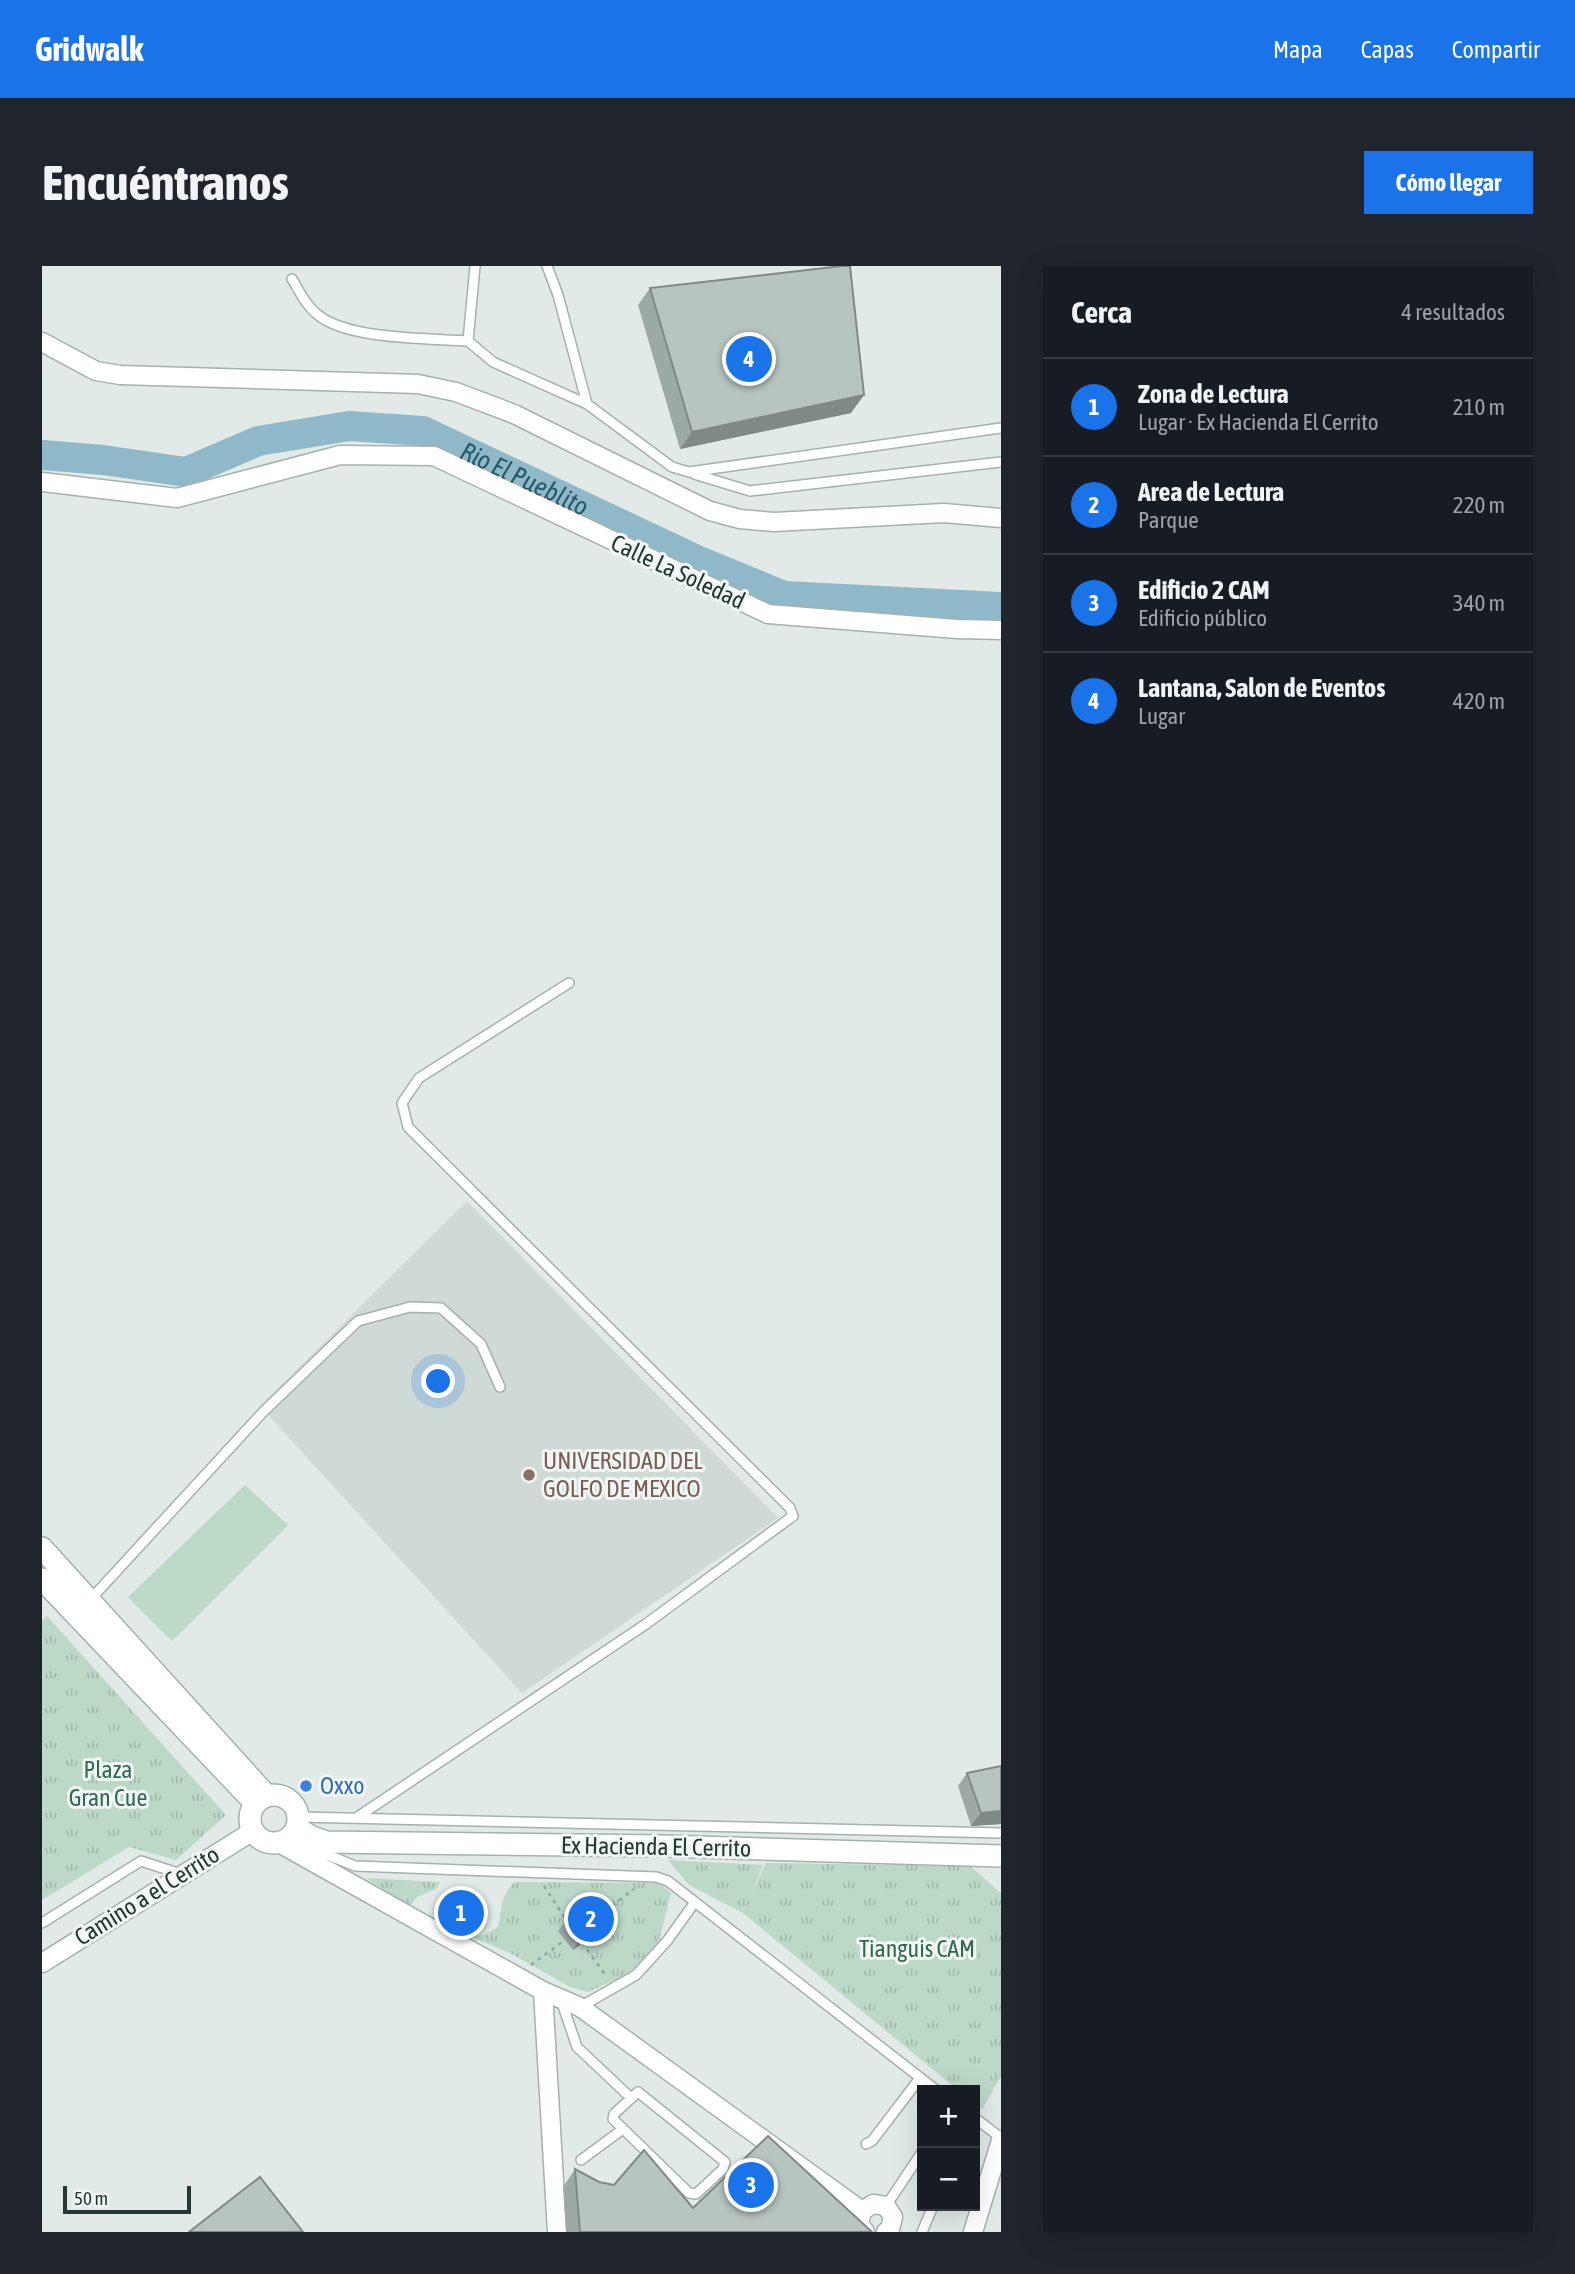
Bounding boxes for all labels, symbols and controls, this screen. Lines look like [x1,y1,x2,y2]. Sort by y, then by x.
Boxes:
text: Gridwalk [35,30,143,68]
text: Mapa [1273,36,1323,63]
text: Capas [1361,36,1414,63]
text: Compartir [1452,36,1540,63]
button: Cómo llegar [1364,151,1533,214]
text: Encuéntranos [42,154,289,210]
text: Cerca [1071,295,1132,329]
text: 4 resultados [1401,299,1505,325]
pin: 4 [726,333,772,385]
text: Zona de Lectura [1138,379,1289,409]
text: 1 [1089,394,1099,420]
text: 210 m [1453,394,1505,420]
text: Lugar · Ex Hacienda El Cerrito [1138,409,1379,435]
water label: Rio El Pueblito [456,436,593,522]
text: Area de Lectura [1138,477,1284,507]
text: 2 [1089,492,1099,518]
text: 220 m [1453,492,1505,518]
text: Parque [1138,507,1199,533]
street label: Calle La Soledad [607,529,749,614]
text: Edificio 2 CAM [1138,575,1270,605]
text: 3 [1089,590,1099,616]
text: 340 m [1453,590,1505,616]
text: Edificio público [1138,605,1267,631]
text: Lantana, Salon de Eventos [1138,673,1386,703]
text: 4 [1089,688,1099,714]
text: 420 m [1453,688,1505,714]
text: Lugar [1138,703,1185,729]
your location [421,1364,455,1398]
place label: UNIVERSIDAD DEL GOLFO DE MEXICO [543,1447,703,1502]
marker: UNIVERSIDAD DEL GOLFO DE MEXICO [521,1467,537,1483]
park label: Plaza Gran Cue [69,1756,147,1811]
place label: Oxxo [320,1772,364,1799]
marker: Oxxo [298,1778,314,1794]
street label: Ex Hacienda El Cerrito [561,1831,751,1862]
street label: Camino a el Cerrito [69,1840,224,1951]
pin: 1 [438,1887,484,1939]
pin: 2 [568,1893,614,1945]
park label: Tianguis CAM [859,1935,975,1962]
map controls [917,2085,980,2211]
button: + [917,2085,980,2148]
button: − [917,2148,980,2211]
pin: 3 [728,2159,774,2211]
scale bar [63,2183,191,2215]
text: 50 m [74,2187,108,2209]

